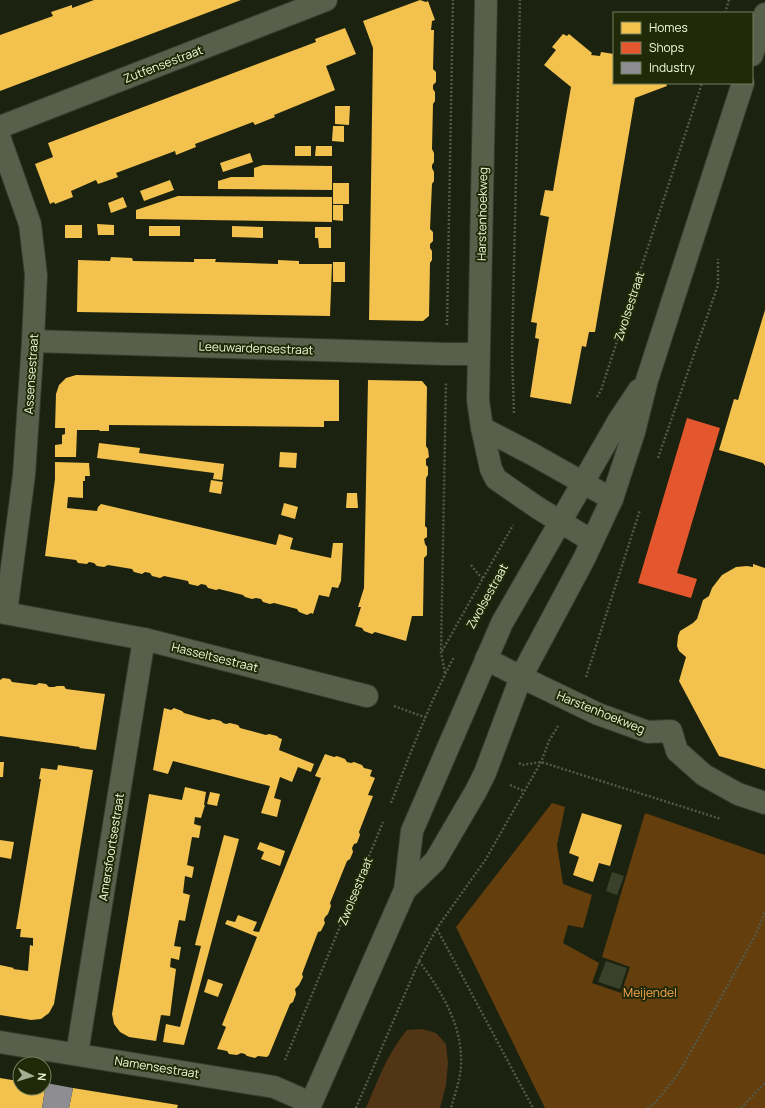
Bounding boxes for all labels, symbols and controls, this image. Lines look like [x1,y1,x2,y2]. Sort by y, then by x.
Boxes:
legend [613,12,753,84]
text: Homes [649,19,688,36]
text: Shops [649,39,684,56]
street label: Zutfensestraat [121,41,205,87]
text: Industry [649,59,695,76]
street label: Harstenhoekweg [473,167,491,261]
street label: Zwolsestraat [610,269,648,343]
street label: Assensestraat [20,333,42,415]
street label: Leeuwardensestraat [198,338,314,359]
street label: Zwolsestraat [462,560,512,632]
street label: Hasseltsestraat [170,638,260,676]
street label: Harstenhoekweg [554,686,648,738]
street label: Amersfoortsestraat [94,792,128,902]
street label: Zwolsestraat [334,854,376,928]
park label: Meijendel [623,984,677,1001]
street label: Namensestraat [113,1052,201,1082]
north arrow [12,1056,52,1096]
text: N [35,1072,50,1082]

